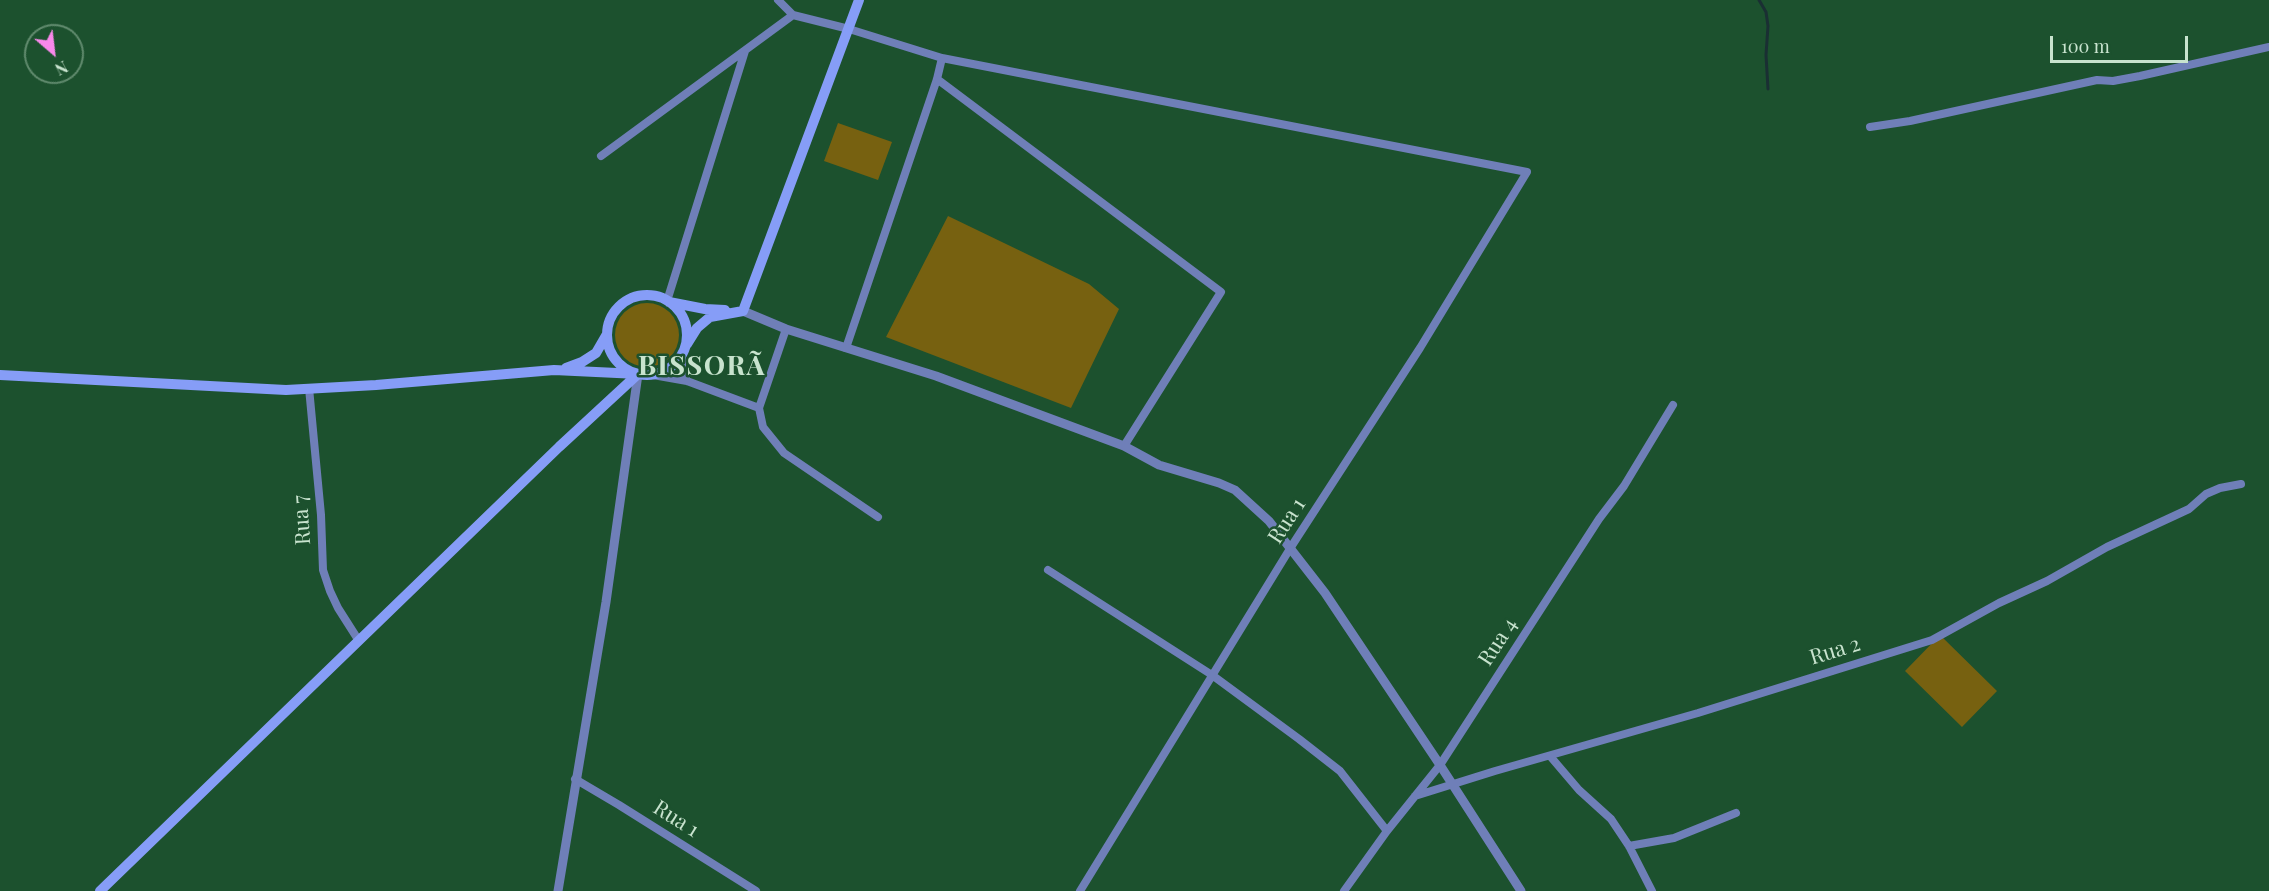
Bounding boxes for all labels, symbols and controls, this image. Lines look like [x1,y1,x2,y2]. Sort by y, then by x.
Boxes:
north arrow [24,24,84,84]
scale bar [2053,24,2191,62]
text: 100 m [2061,34,2110,58]
text: N [52,57,72,81]
district label: BISSORÃ [638,351,766,383]
street label: Rua 1 [1263,493,1311,549]
street label: Rua 7 [288,494,316,546]
street label: Rua 4 [1473,613,1523,671]
street label: Rua 2 [1807,631,1863,671]
street label: Rua 1 [648,795,704,843]

